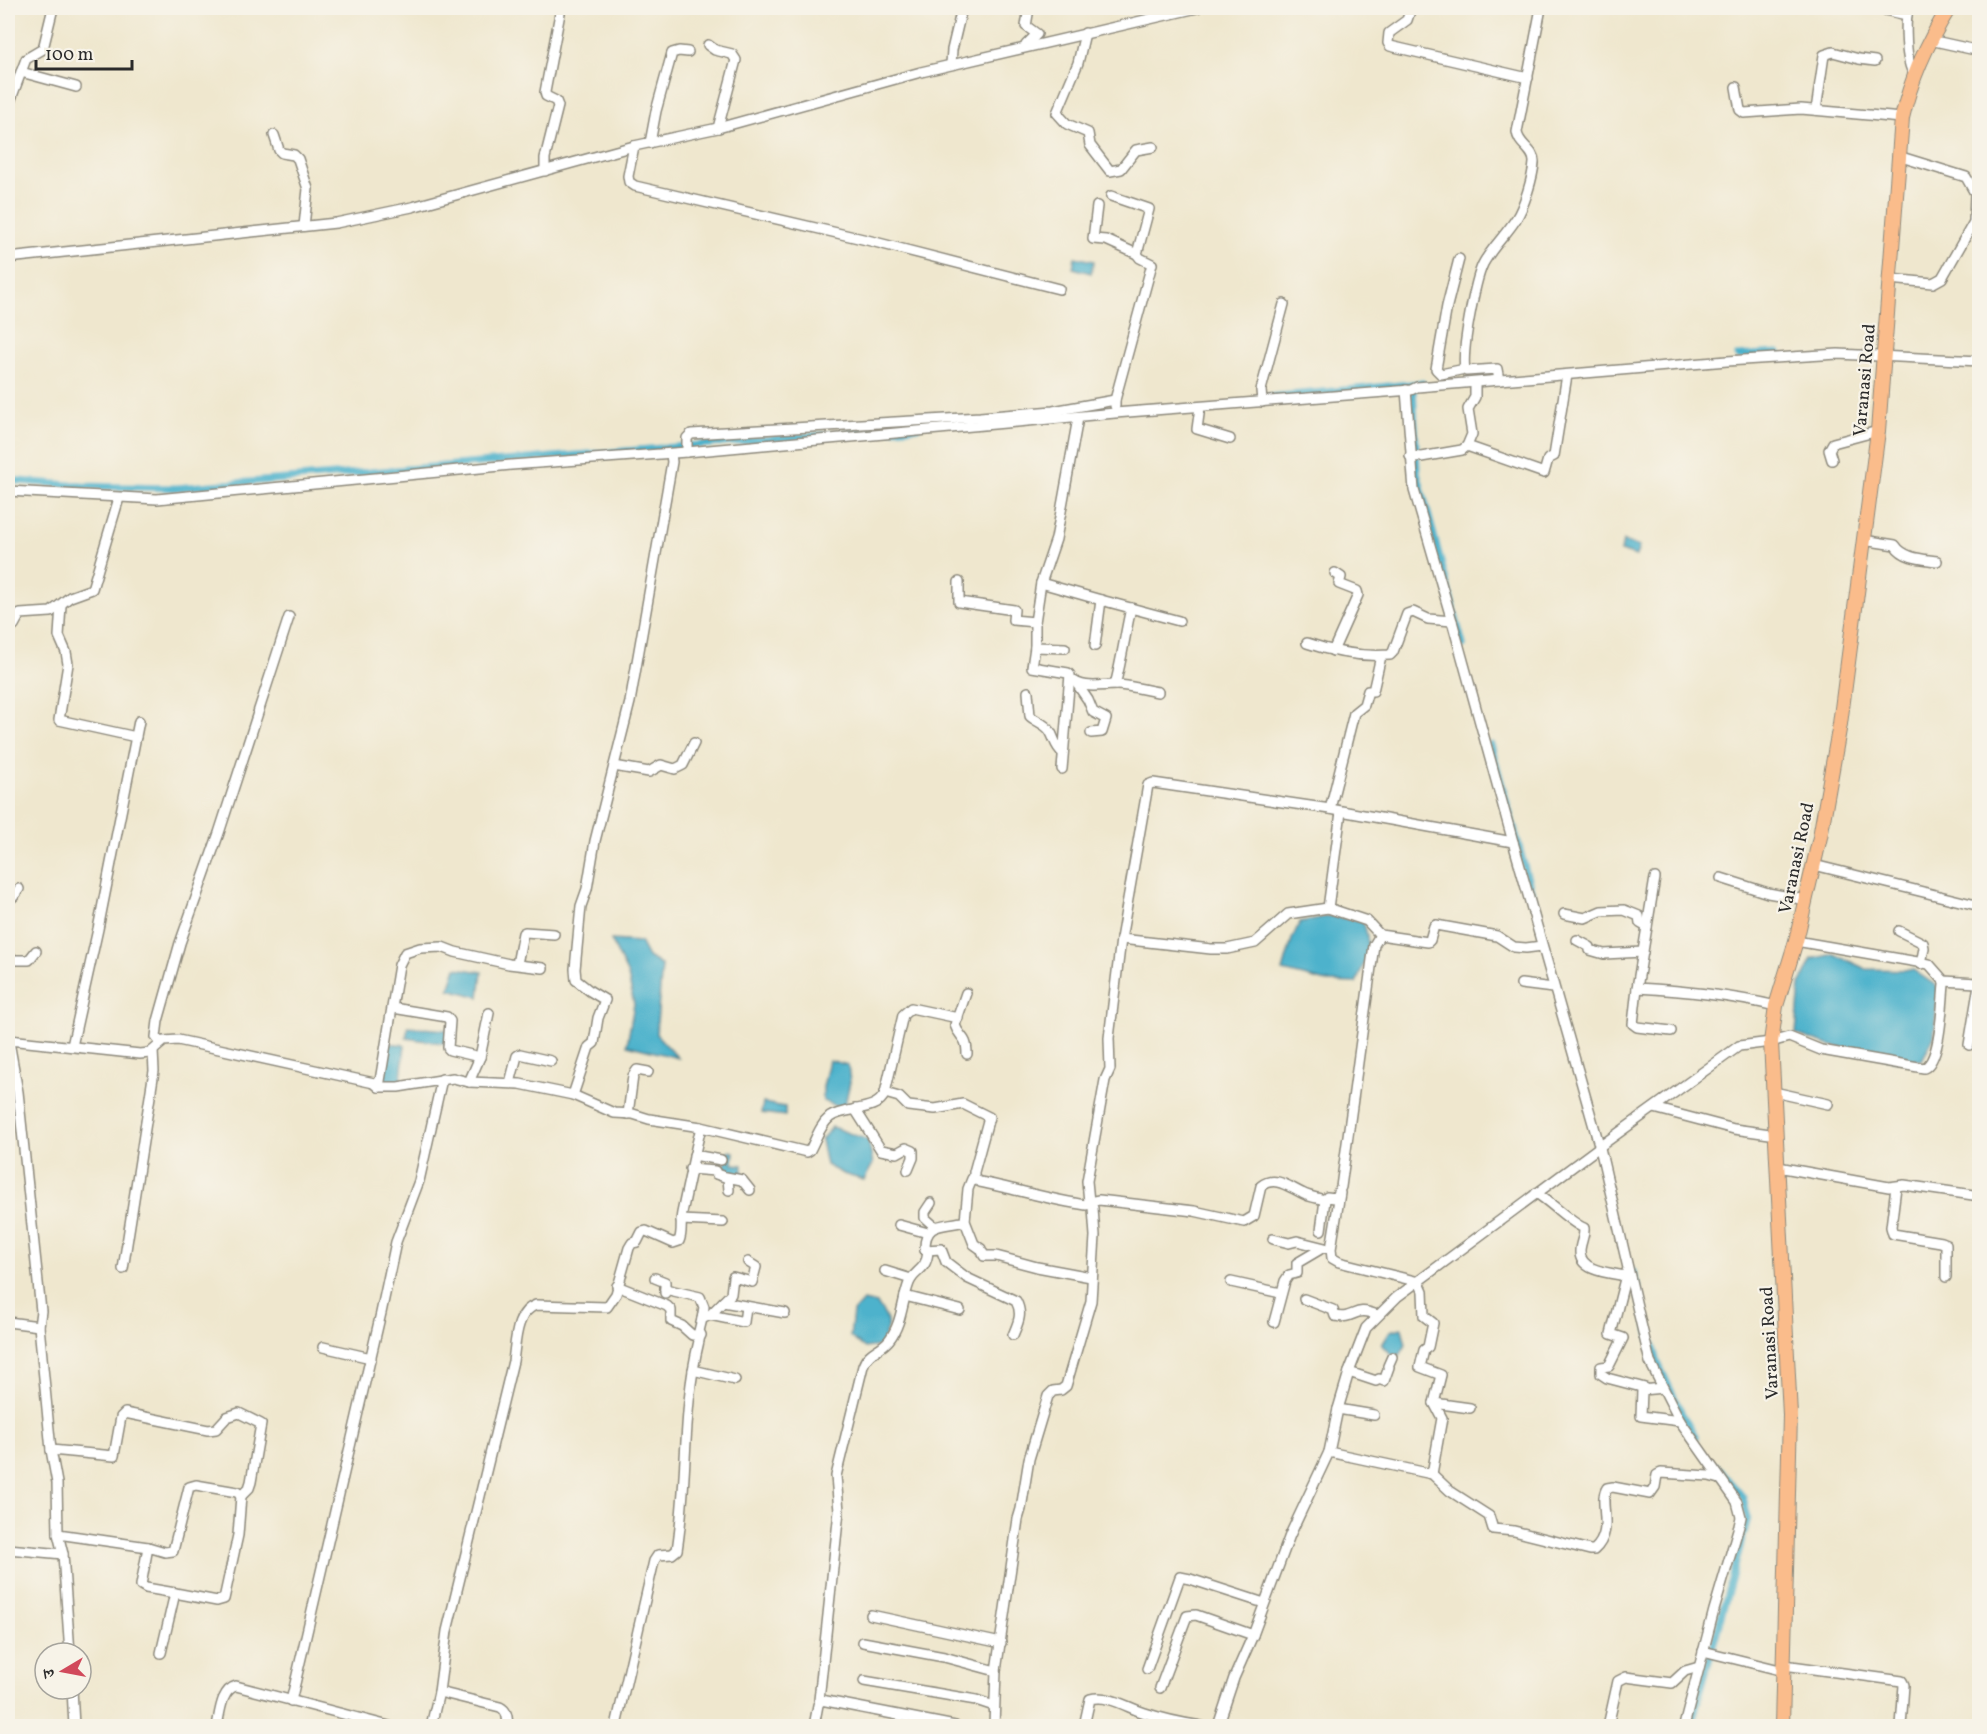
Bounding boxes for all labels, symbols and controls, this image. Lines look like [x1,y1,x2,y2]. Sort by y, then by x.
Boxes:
scale bar [36,33,132,71]
text: 100 m [45,43,94,68]
street label: Varanasi Road [1848,323,1883,438]
street label: Varanasi Road [1773,800,1821,916]
street label: Varanasi Road [1755,1286,1786,1400]
north arrow [33,1641,93,1701]
text: उ [38,1666,62,1680]

